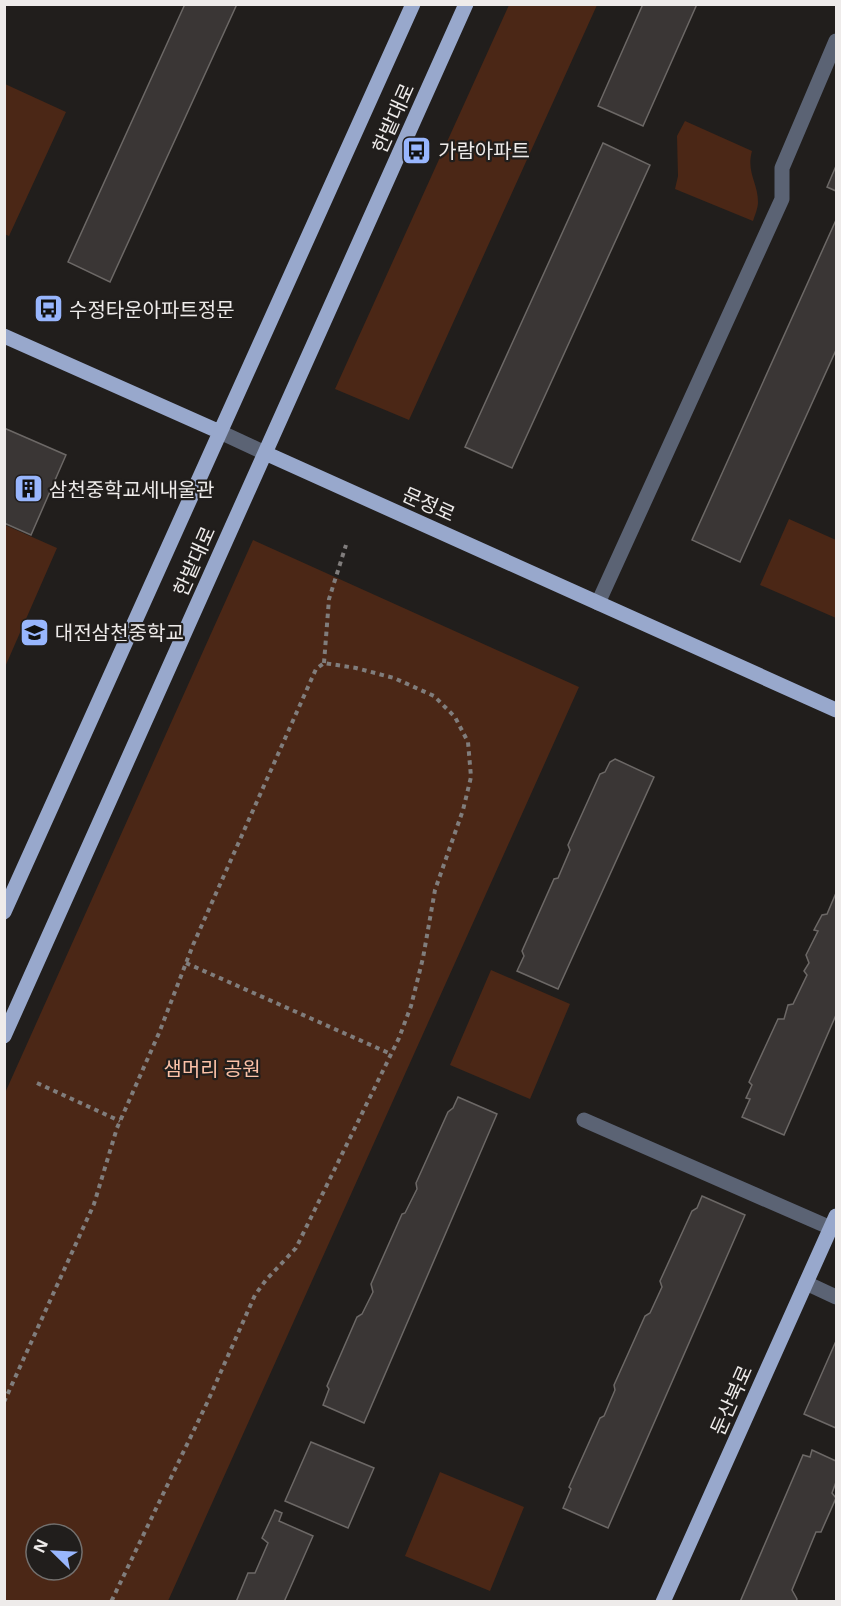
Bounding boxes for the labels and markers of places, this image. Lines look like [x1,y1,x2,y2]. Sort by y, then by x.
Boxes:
bus stop icon: 가람아파트 [401,134,433,166]
place label: 가람아파트 [438,137,530,164]
bus stop icon: 수정타운아파트정문 [32,293,64,325]
place label: 수정타운아파트정문 [69,296,235,323]
building icon: 삼천중학교세내울관 [12,473,44,505]
place label: 삼천중학교세내울관 [49,476,215,503]
school or university icon: 대전삼천중학교 [18,616,50,648]
place label: 대전삼천중학교 [55,619,184,646]

